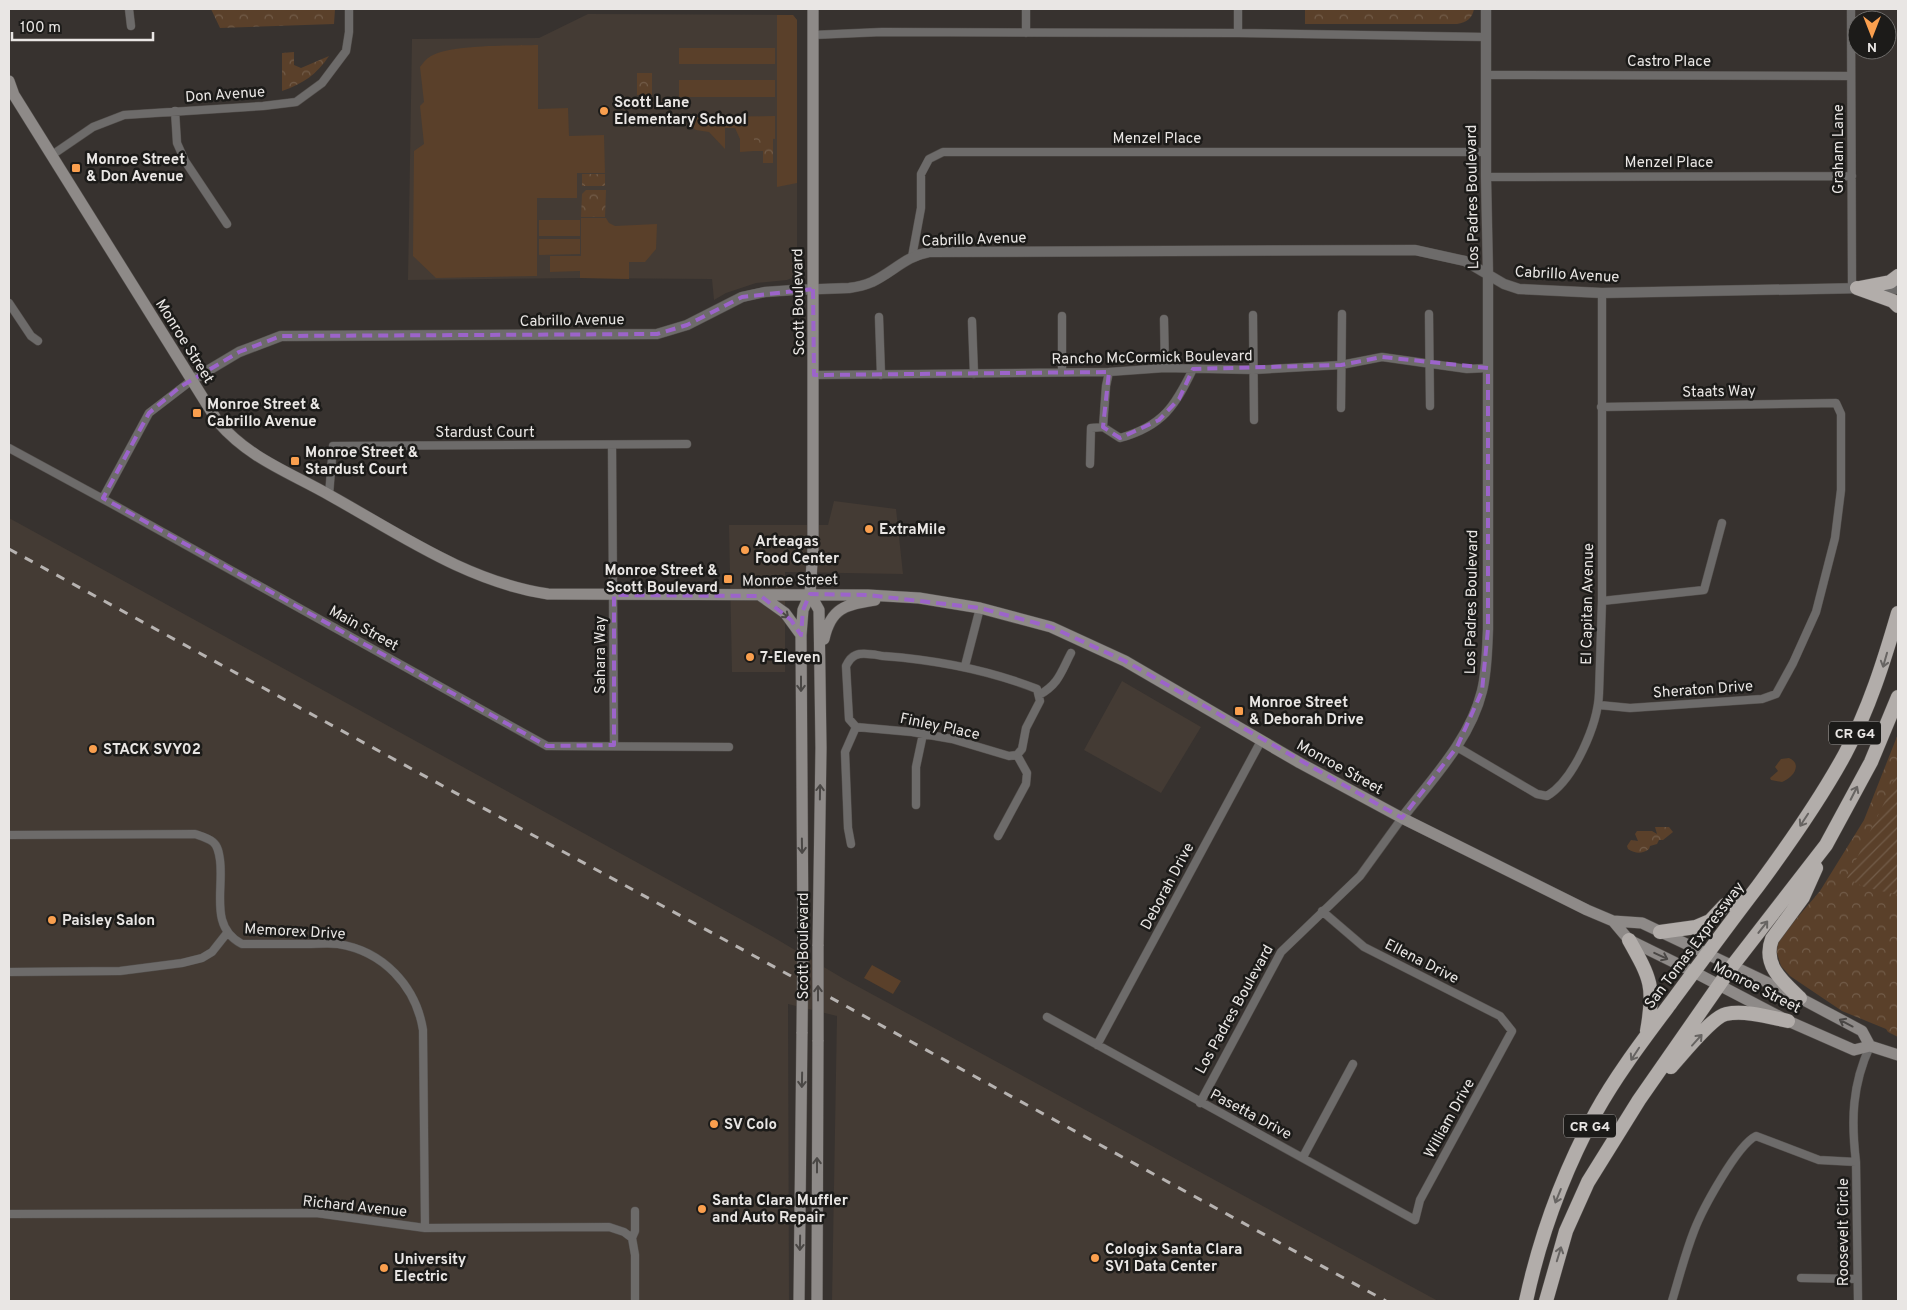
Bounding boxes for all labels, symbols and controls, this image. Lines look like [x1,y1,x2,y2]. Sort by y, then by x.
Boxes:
scale bar [12,10,154,42]
north arrow [1847,10,1897,60]
text: 100 m [20,19,61,38]
text: N [1867,38,1877,55]
street label: Castro Place [1627,53,1711,72]
street label: Don Avenue [185,83,266,108]
place label: Scott Lane Elementary School [614,94,747,130]
street label: Graham Lane [1830,104,1849,194]
marker: Scott Lane Elementary School [598,105,610,117]
street label: Los Padres Boulevard [1463,124,1484,269]
street label: Menzel Place [1113,130,1201,149]
place label: Monroe Street & Don Avenue [86,151,185,187]
street label: Menzel Place [1625,154,1713,173]
marker: Monroe Street & Don Avenue [70,162,82,174]
street label: Cabrillo Avenue [921,229,1027,252]
street label: Scott Boulevard [789,248,810,356]
street label: Cabrillo Avenue [1514,263,1620,288]
street label: Monroe Street [150,296,217,388]
street label: Cabrillo Avenue [519,311,625,332]
street label: Rancho McCormick Boulevard [1051,347,1253,370]
street label: Staats Way [1682,382,1756,403]
place label: Monroe Street & Cabrillo Avenue [207,396,321,432]
marker: Monroe Street & Cabrillo Avenue [191,407,203,419]
street label: Stardust Court [435,424,535,443]
place label: Monroe Street & Stardust Court [305,444,419,480]
marker: Monroe Street & Stardust Court [289,455,301,467]
place label: ExtraMile [879,521,946,540]
marker: ExtraMile [863,523,875,535]
street label: Los Padres Boulevard [1462,530,1483,675]
place label: Arteagas Food Center [755,533,840,569]
street label: El Capitan Avenue [1578,543,1599,665]
marker: Arteagas Food Center [739,544,751,556]
place label: Monroe Street & Scott Boulevard [605,562,718,598]
street label: Monroe Street [742,571,838,592]
marker: Monroe Street & Scott Boulevard [722,573,734,585]
street label: Main Street [325,602,401,656]
one-way arrow [777,607,790,619]
street label: Sahara Way [592,616,611,694]
place label: 7-Eleven [760,649,821,668]
marker: 7-Eleven [744,651,756,663]
one-way arrow [1879,651,1889,667]
one-way arrow [796,675,806,691]
street label: Sheraton Drive [1652,678,1754,703]
place label: Monroe Street & Deborah Drive [1249,694,1364,730]
marker: Monroe Street & Deborah Drive [1233,705,1245,717]
street label: Finley Place [898,710,981,745]
road number: CR G4 [1829,721,1881,744]
street label: Monroe Street [1293,737,1386,800]
place label: STACK SVY02 [103,741,201,760]
marker: STACK SVY02 [87,743,99,755]
one-way arrow [815,784,825,800]
one-way arrow [1850,786,1859,801]
one-way arrow [1799,813,1810,827]
one-way arrow [797,838,807,854]
street label: Deborah Drive [1137,840,1199,934]
street label: San Tomas Expressway [1641,879,1749,1013]
street label: Scott Boulevard [795,892,814,1000]
place label: Paisley Salon [62,912,155,931]
marker: Paisley Salon [46,914,58,926]
street label: Memorex Drive [244,920,346,945]
one-way arrow [1758,921,1769,934]
street label: Ellena Drive [1381,936,1462,989]
street label: Los Padres Boulevard [1192,942,1279,1078]
one-way arrow [1653,952,1668,961]
street label: Monroe Street [1709,958,1803,1019]
one-way arrow [813,985,823,1002]
one-way arrow [1838,1018,1853,1028]
one-way arrow [1691,1033,1702,1046]
one-way arrow [1629,1046,1639,1060]
one-way arrow [797,1072,807,1088]
street label: William Drive [1421,1076,1480,1162]
street label: Pasetta Drive [1206,1086,1294,1145]
road number: CR G4 [1564,1114,1616,1138]
place label: SV Colo [724,1116,777,1135]
marker: SV Colo [708,1118,720,1130]
one-way arrow [812,1157,822,1174]
street label: Roosevelt Circle [1835,1178,1854,1286]
one-way arrow [1553,1188,1562,1203]
place label: Santa Clara Muffler and Auto Repair [712,1192,849,1228]
street label: Richard Avenue [302,1193,408,1222]
marker: Santa Clara Muffler and Auto Repair [696,1203,708,1215]
one-way arrow [795,1234,805,1251]
place label: Cologix Santa Clara SV1 Data Center [1105,1241,1242,1277]
one-way arrow [1554,1247,1564,1263]
place label: University Electric [394,1251,467,1287]
marker: Cologix Santa Clara SV1 Data Center [1089,1252,1101,1264]
marker: University Electric [378,1262,390,1274]

